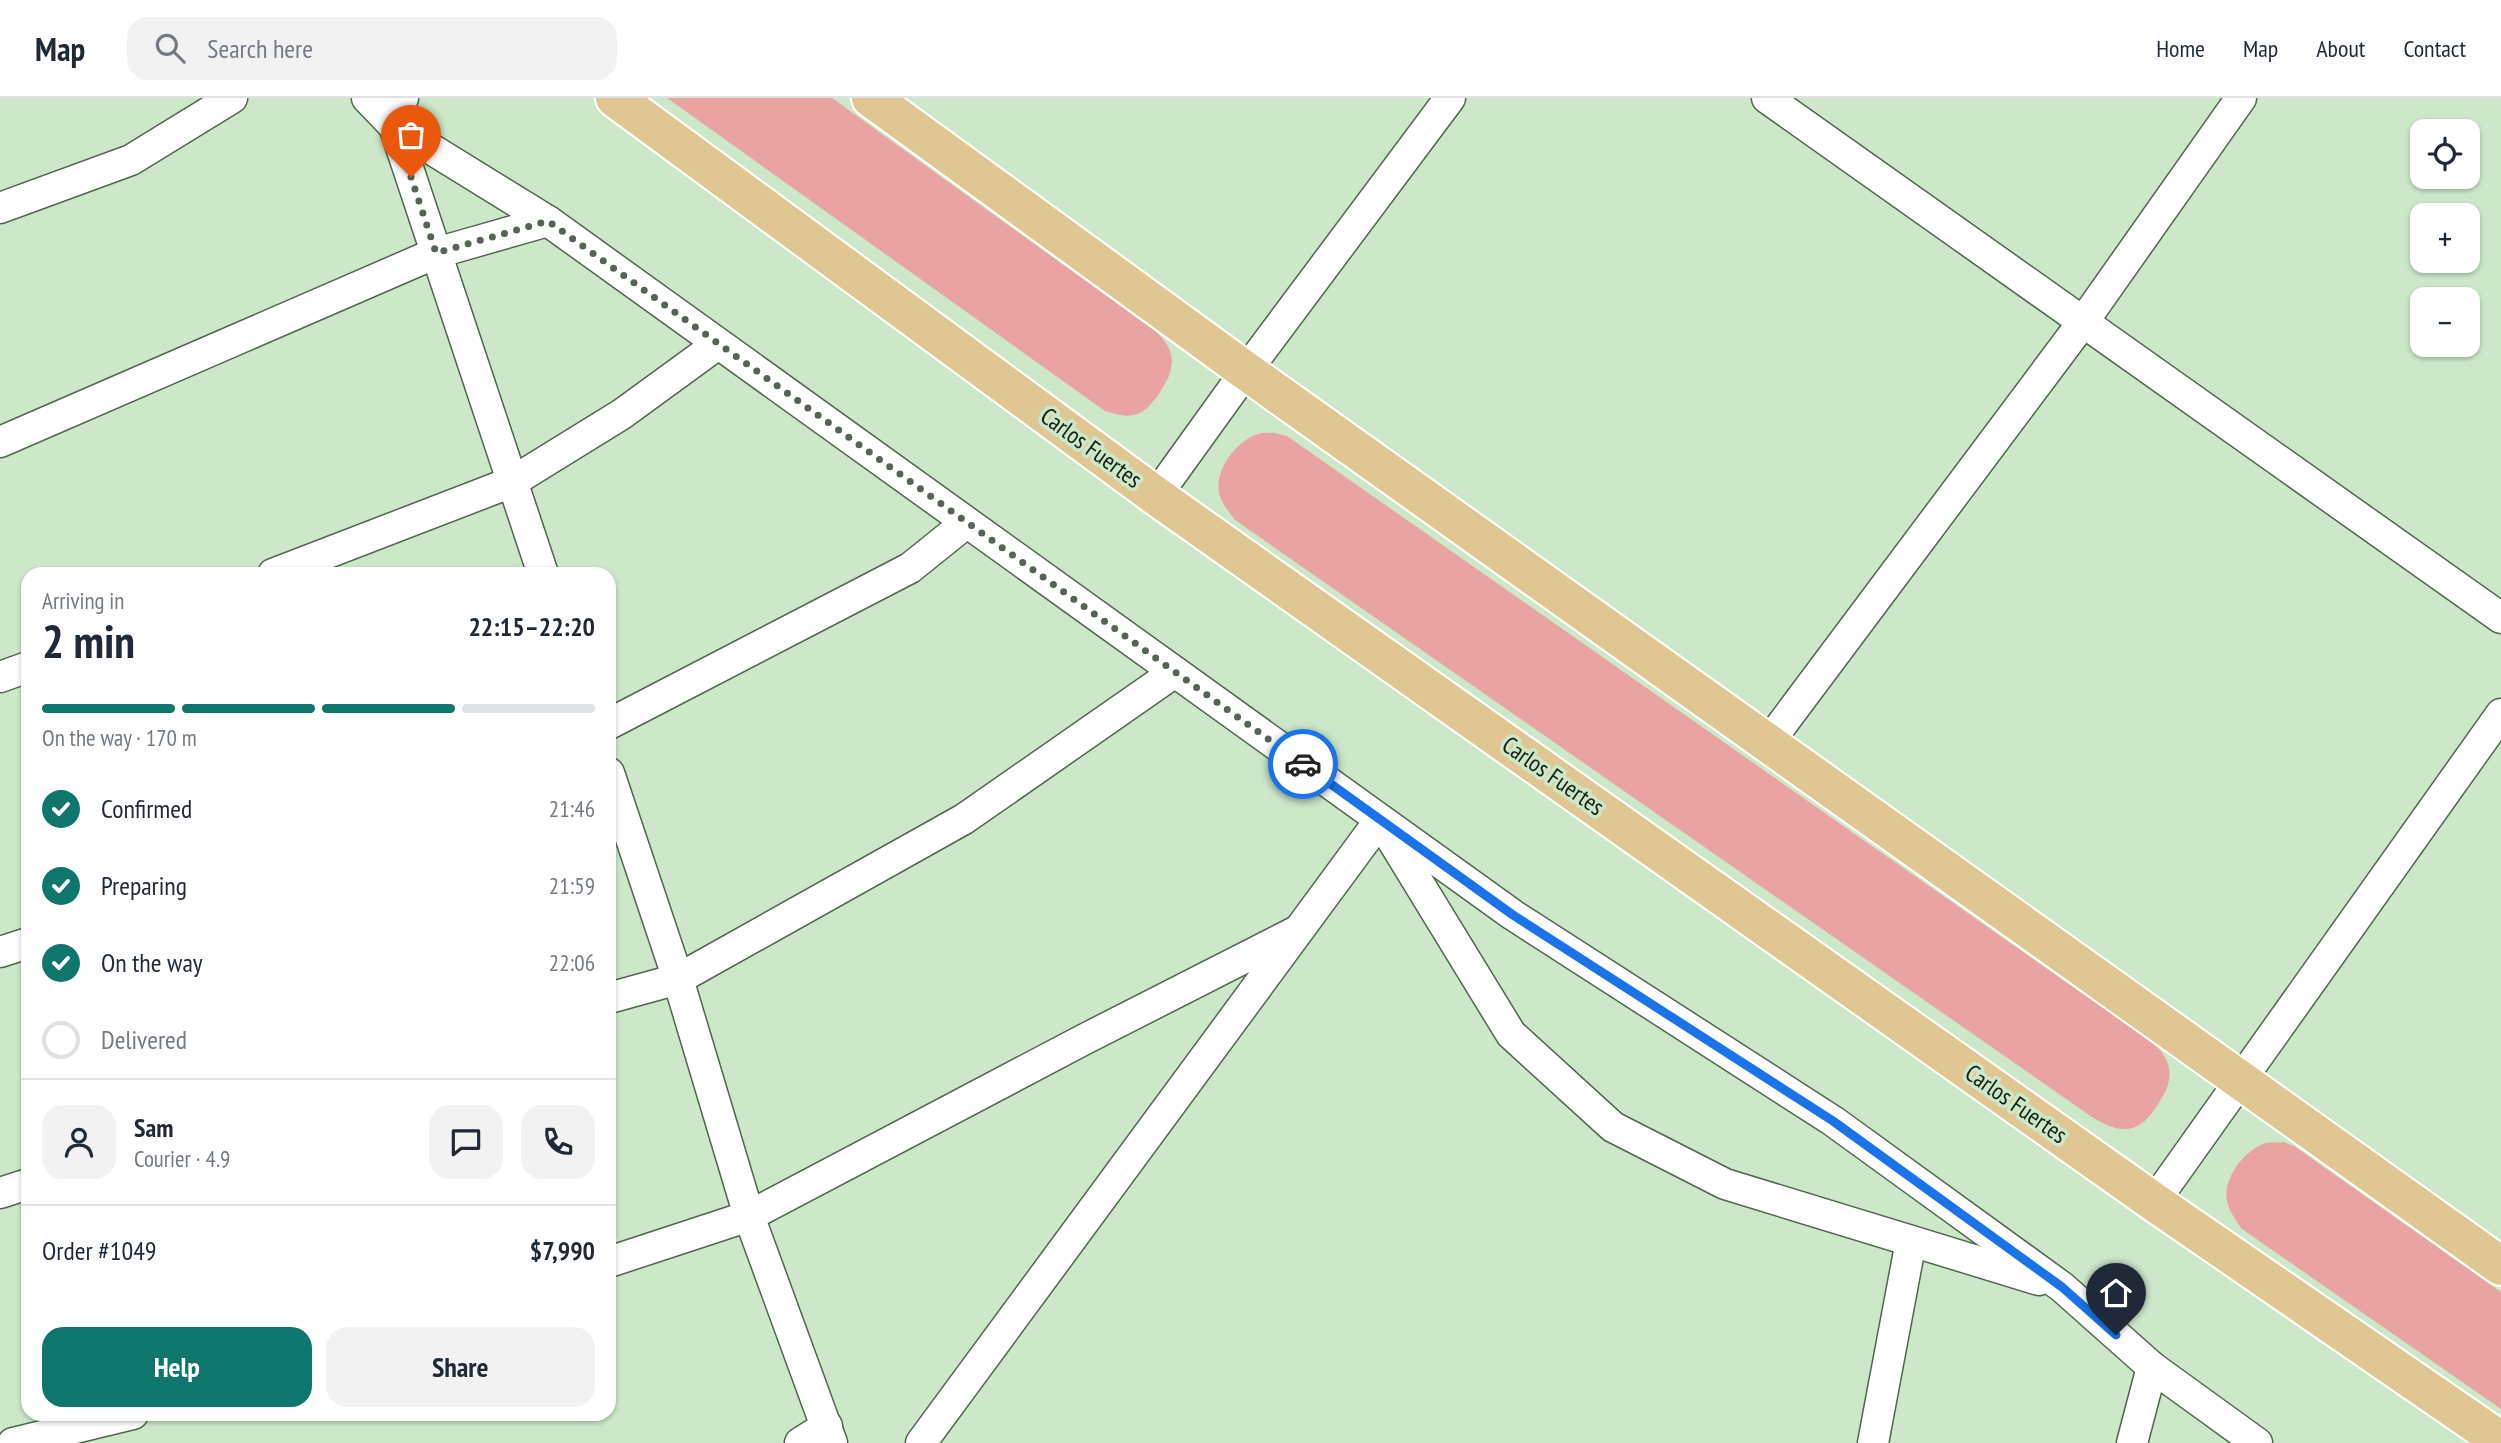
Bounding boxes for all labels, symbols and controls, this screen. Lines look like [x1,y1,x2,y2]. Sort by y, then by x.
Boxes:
search box [127,17,617,80]
text: Map [35,27,85,70]
icon: search [151,29,189,67]
text: Search here [207,32,313,65]
text: Home [2156,33,2205,64]
text: Map [2243,33,2278,64]
text: About [2316,33,2365,64]
text: Contact [2403,33,2466,64]
pin [381,105,441,177]
icon: bag [392,116,430,154]
map controls [2410,119,2480,357]
button: locate [2410,119,2480,189]
button: + [2410,203,2480,273]
button: − [2410,287,2480,357]
street label: Carlos Fuertes [1035,400,1148,495]
text: Arriving in [42,586,124,615]
text: 22:15–22:20 [468,610,595,643]
text: 2 min [42,611,135,671]
text: On the way · 170 m [42,723,197,752]
courier [1268,729,1338,799]
street label: Carlos Fuertes [1496,729,1610,822]
icon: car [1284,745,1322,783]
icon: check [42,790,80,828]
text: Confirmed [101,792,192,825]
text: 21:46 [549,794,595,823]
icon: check [42,867,80,905]
text: Preparing [101,869,187,902]
text: 21:59 [549,871,595,900]
icon: check [42,944,80,982]
text: On the way [101,946,203,979]
text: 22:06 [549,948,595,977]
text: Delivered [101,1023,187,1056]
street label: Carlos Fuertes [1959,1057,2073,1150]
button: person [42,1105,116,1179]
button: chat [429,1105,503,1179]
button: phone [521,1105,595,1179]
text: Sam [134,1111,173,1144]
text: Courier · 4.9 [134,1144,230,1173]
text: Order #1049 [42,1234,157,1267]
text: $7,990 [530,1234,595,1267]
pin [2086,1263,2146,1335]
icon: home [2097,1274,2135,1312]
button: Help [42,1327,312,1407]
button: Share [326,1327,595,1407]

